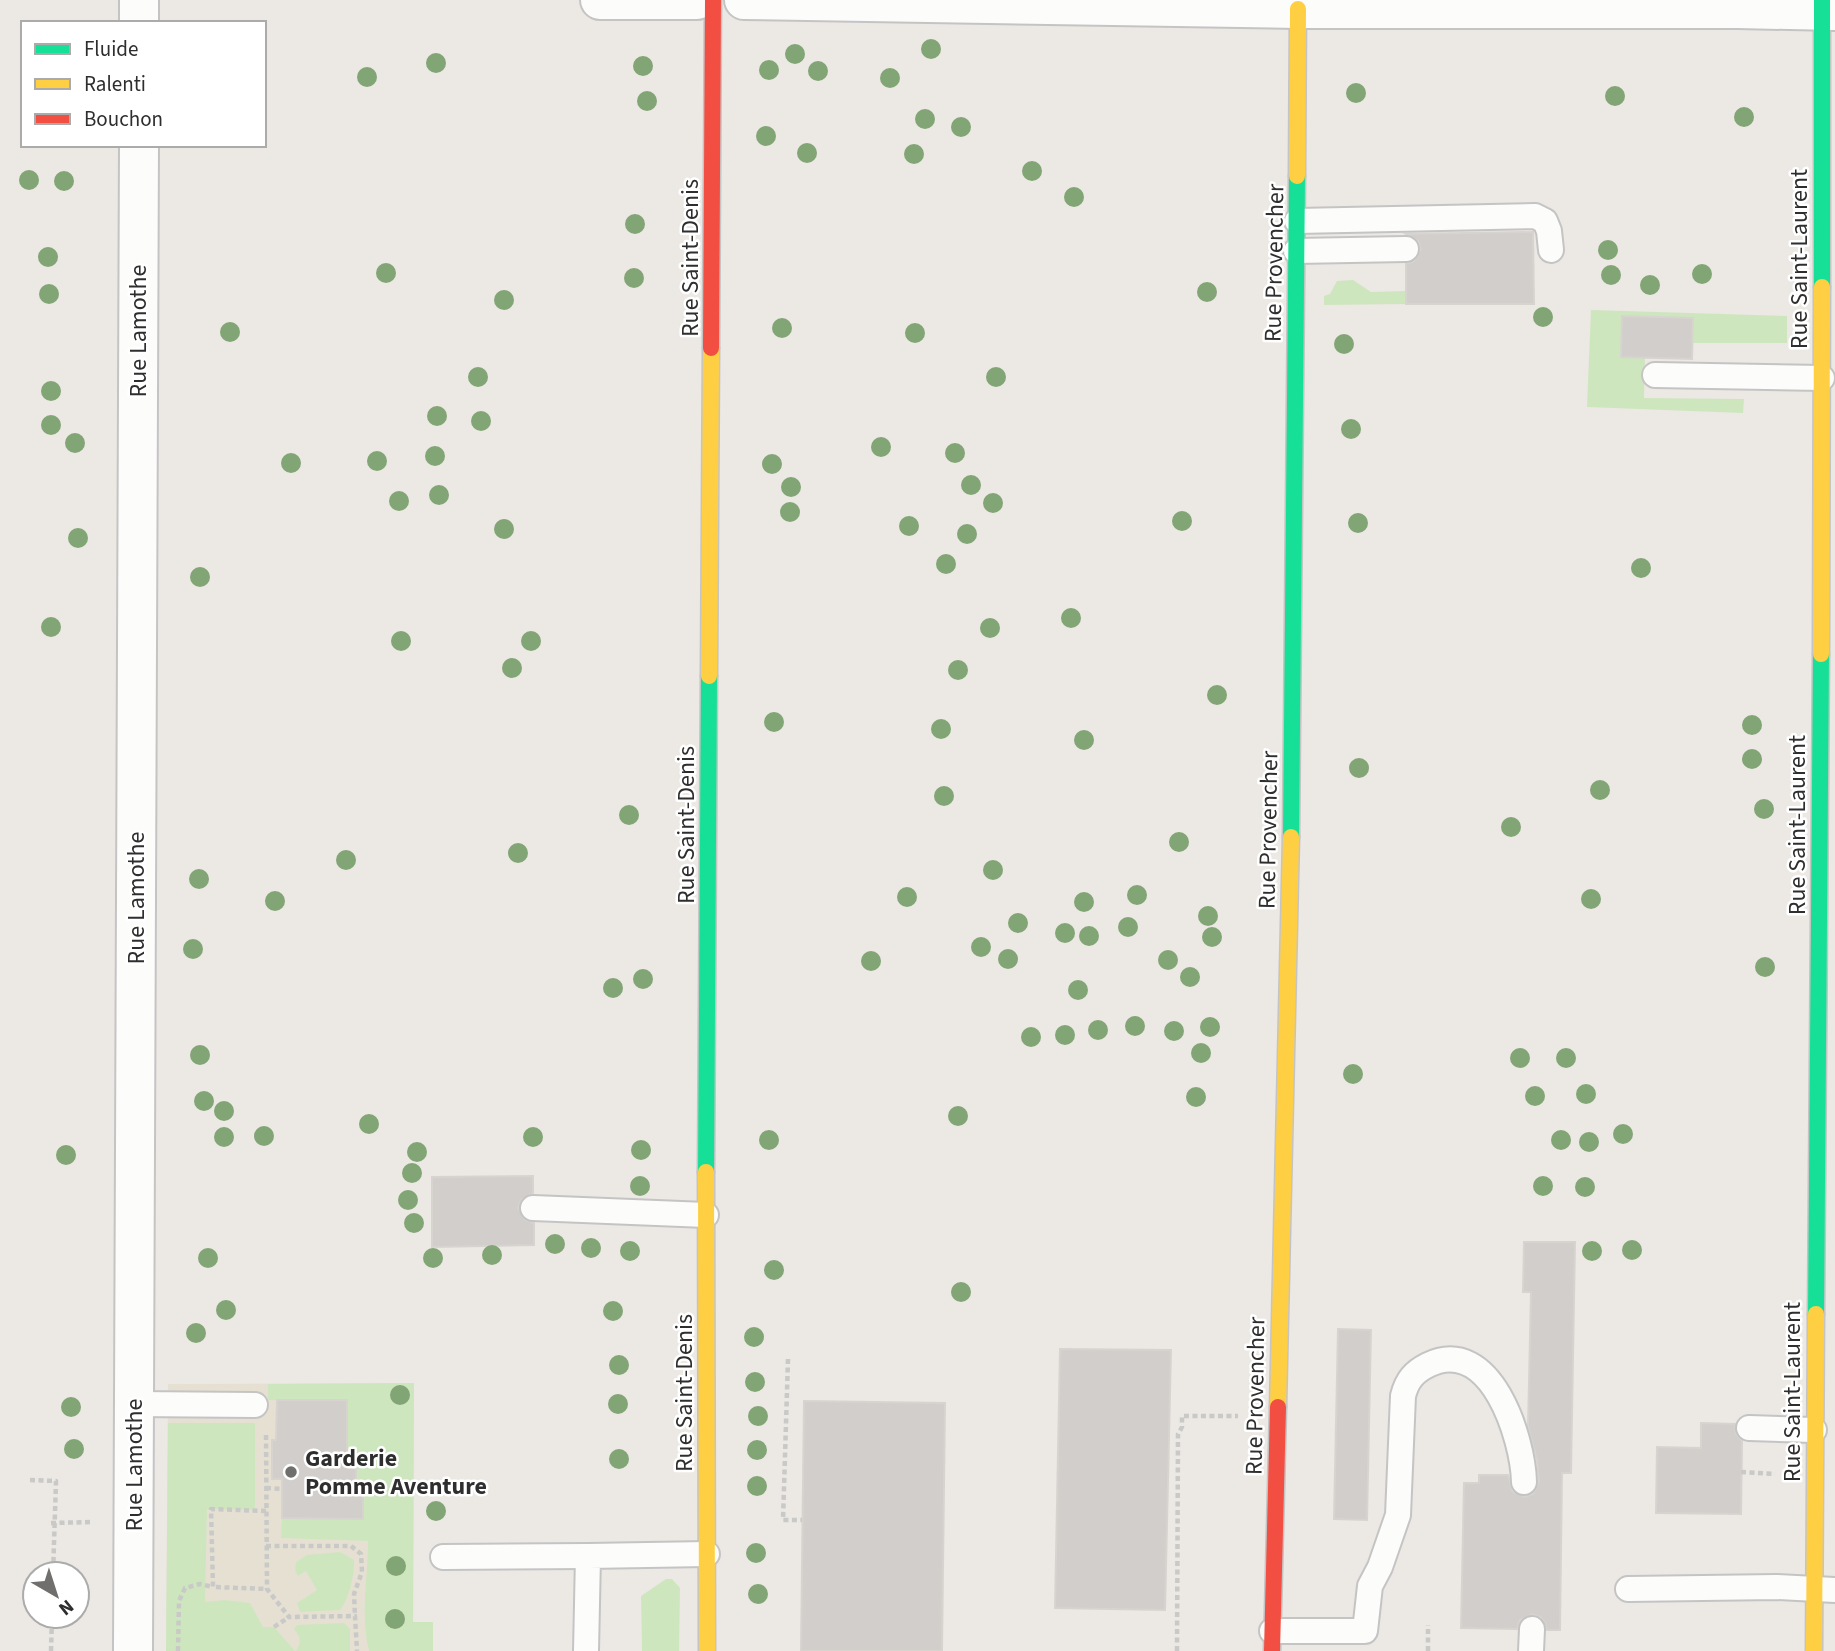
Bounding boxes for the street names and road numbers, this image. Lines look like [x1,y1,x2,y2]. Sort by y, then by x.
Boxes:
street label: Rue Saint-Laurent [1782,169,1817,349]
street label: Rue Saint-Denis [673,179,708,337]
street label: Rue Provencher [1256,183,1293,343]
street label: Rue Lamothe [121,265,156,397]
street label: Rue Saint-Laurent [1780,735,1815,915]
street label: Rue Saint-Denis [669,746,704,904]
street label: Rue Provencher [1250,750,1287,910]
street label: Rue Lamothe [119,832,154,964]
street label: Rue Saint-Laurent [1775,1302,1810,1482]
street label: Rue Saint-Denis [667,1314,702,1472]
street label: Rue Provencher [1237,1316,1274,1476]
street label: Rue Lamothe [117,1399,152,1531]

